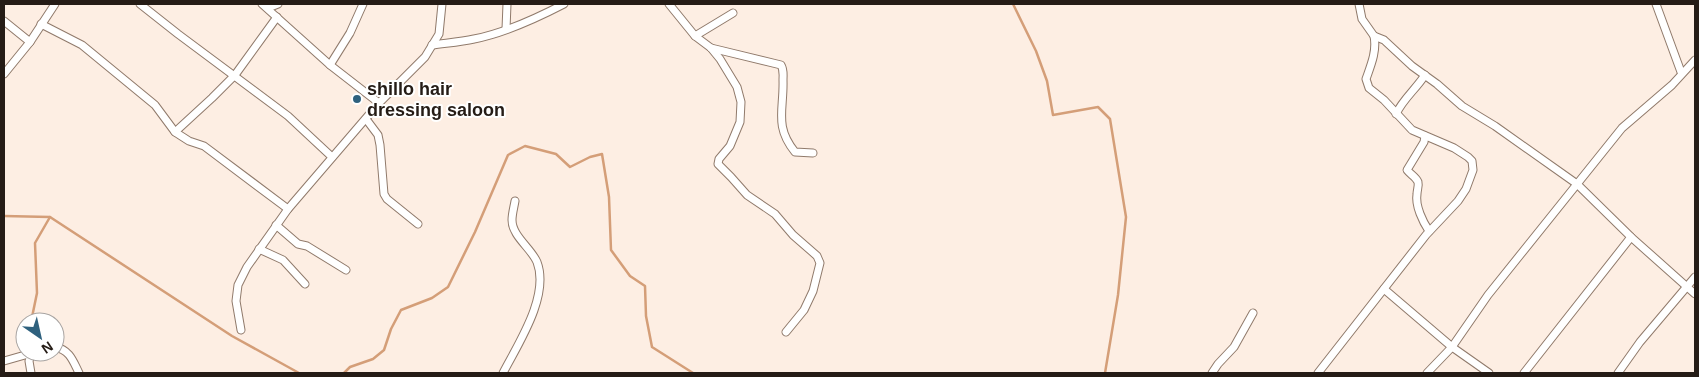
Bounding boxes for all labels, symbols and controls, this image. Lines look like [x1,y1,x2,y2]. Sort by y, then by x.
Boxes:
place label: shillo hair dressing saloon [367,79,505,120]
marker: shillo hair dressing saloon [351,93,363,105]
north arrow [15,312,65,362]
text: N [39,338,56,357]

